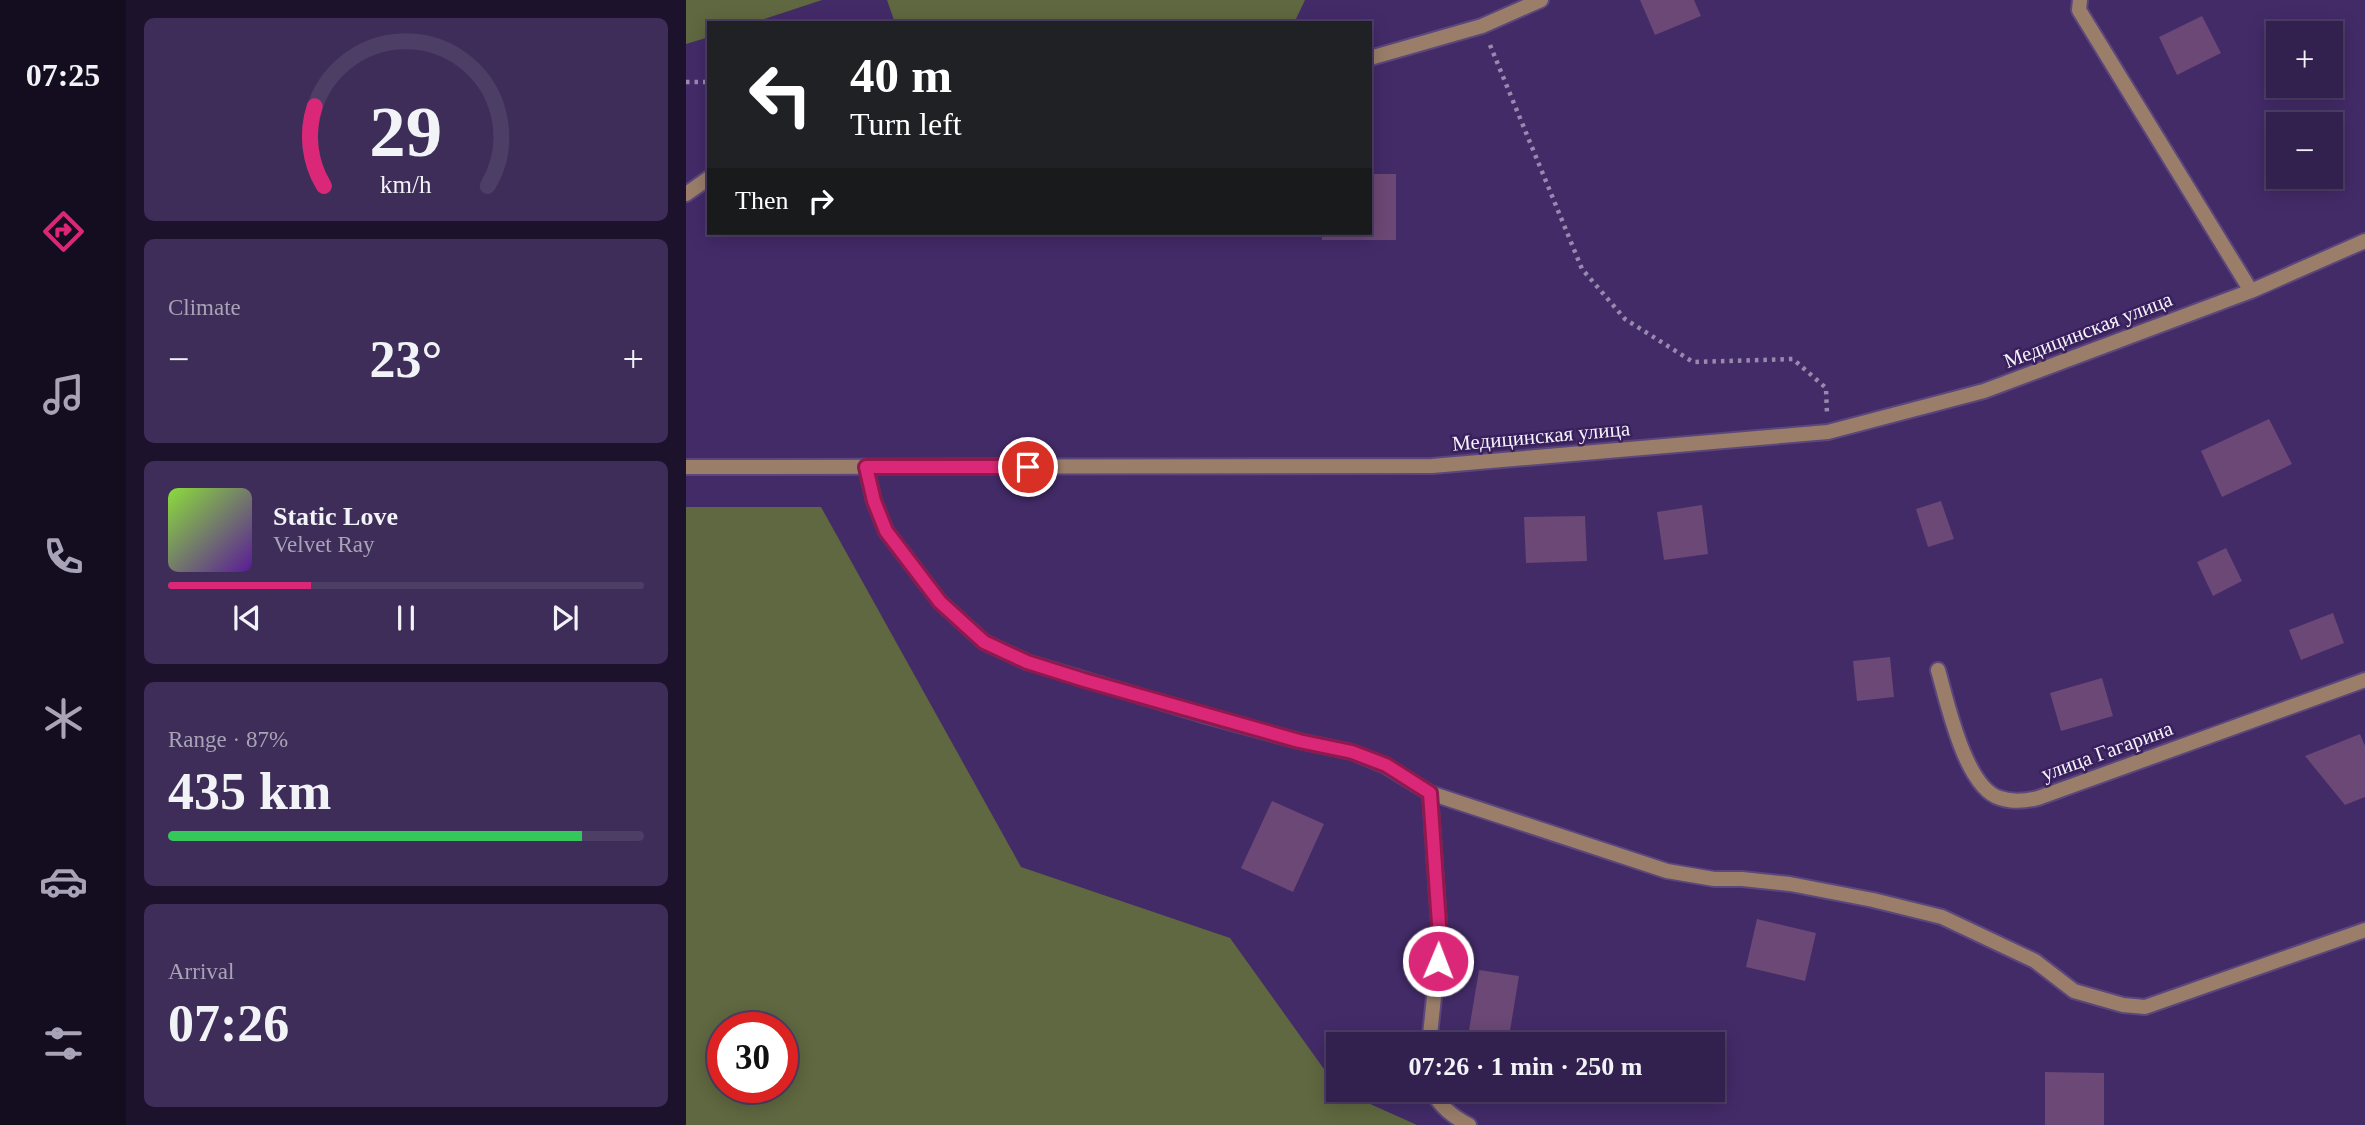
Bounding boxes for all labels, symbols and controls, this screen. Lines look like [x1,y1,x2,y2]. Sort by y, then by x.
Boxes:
map controls [2266,21,2343,189]
button: + [2266,21,2343,98]
text: 40 m [850,48,952,103]
icon: left [735,49,826,140]
text: 07:25 [26,57,100,93]
text: 29 [370,91,442,172]
text: Turn left [850,106,962,142]
button: − [2266,112,2343,189]
text: km/h [380,171,432,198]
icon: right [802,182,840,220]
text: Then [735,186,788,215]
icon: directions [39,207,88,256]
street label: Медицинская улица [2000,287,2176,373]
text: Climate [168,295,241,320]
text: 23° [370,331,442,388]
text: − [168,338,189,380]
text: + [623,338,644,380]
icon: music [39,370,88,419]
street label: Медицинская улица [1451,416,1632,456]
pin [998,437,1058,497]
icon: arrive [1009,448,1047,486]
text: Static Love [273,502,398,531]
icon: phone [39,532,88,581]
text: Velvet Ray [273,532,375,557]
icon: previous [228,599,266,637]
icon: pause [387,599,425,637]
icon: next [546,599,584,637]
icon: climate [39,694,88,743]
street label: улица Гагарина [2038,716,2177,786]
text: Range · 87% [168,727,288,752]
text: 435 km [168,763,331,820]
icon: car [39,857,88,906]
position arrow [1401,924,1475,998]
text: Arrival [168,959,234,984]
text: 07:26 [168,995,289,1052]
speed limit sign: 30 [707,1012,798,1103]
icon: filters [39,1019,88,1068]
text: 07:26 · 1 min · 250 m [1409,1052,1643,1081]

